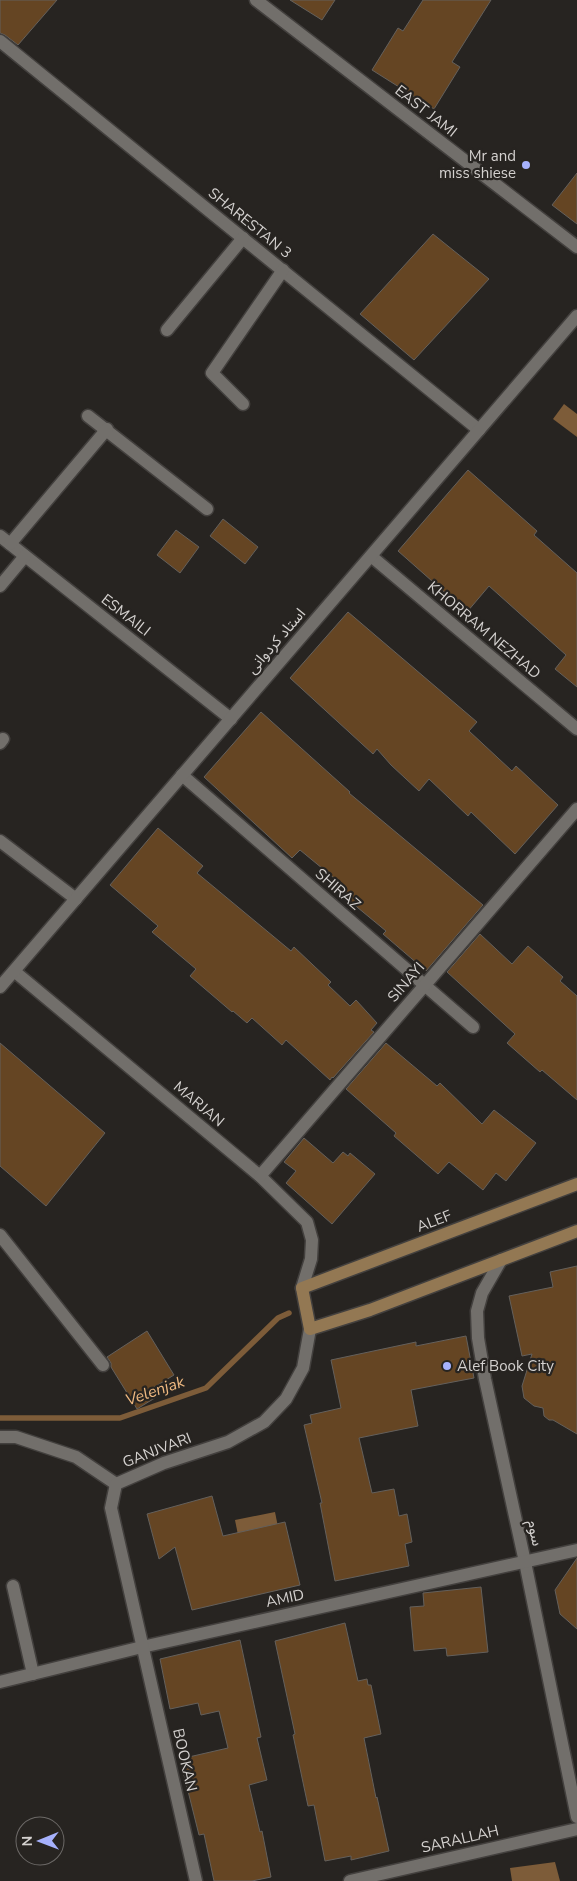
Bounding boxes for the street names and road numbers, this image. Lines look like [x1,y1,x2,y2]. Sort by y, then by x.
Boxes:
street label: EAST JAMI [391,80,461,142]
street label: SHARESTAN 3 [204,183,296,263]
street label: KHORRAM NEZHAD [423,577,545,683]
street label: ESMAILI [97,589,155,641]
street label: استاد کردوانی [242,604,310,678]
street label: SHIRAZ [311,864,365,914]
street label: SINAYI [383,958,429,1006]
street label: MARJAN [169,1077,229,1131]
street label: ALEF [414,1205,454,1237]
street label: GANJVARI [120,1428,194,1472]
street label: سوم [522,1518,548,1548]
street label: AMID [264,1584,306,1612]
street label: BOOKAN [168,1726,202,1794]
street label: SARALLAH [419,1820,501,1858]

